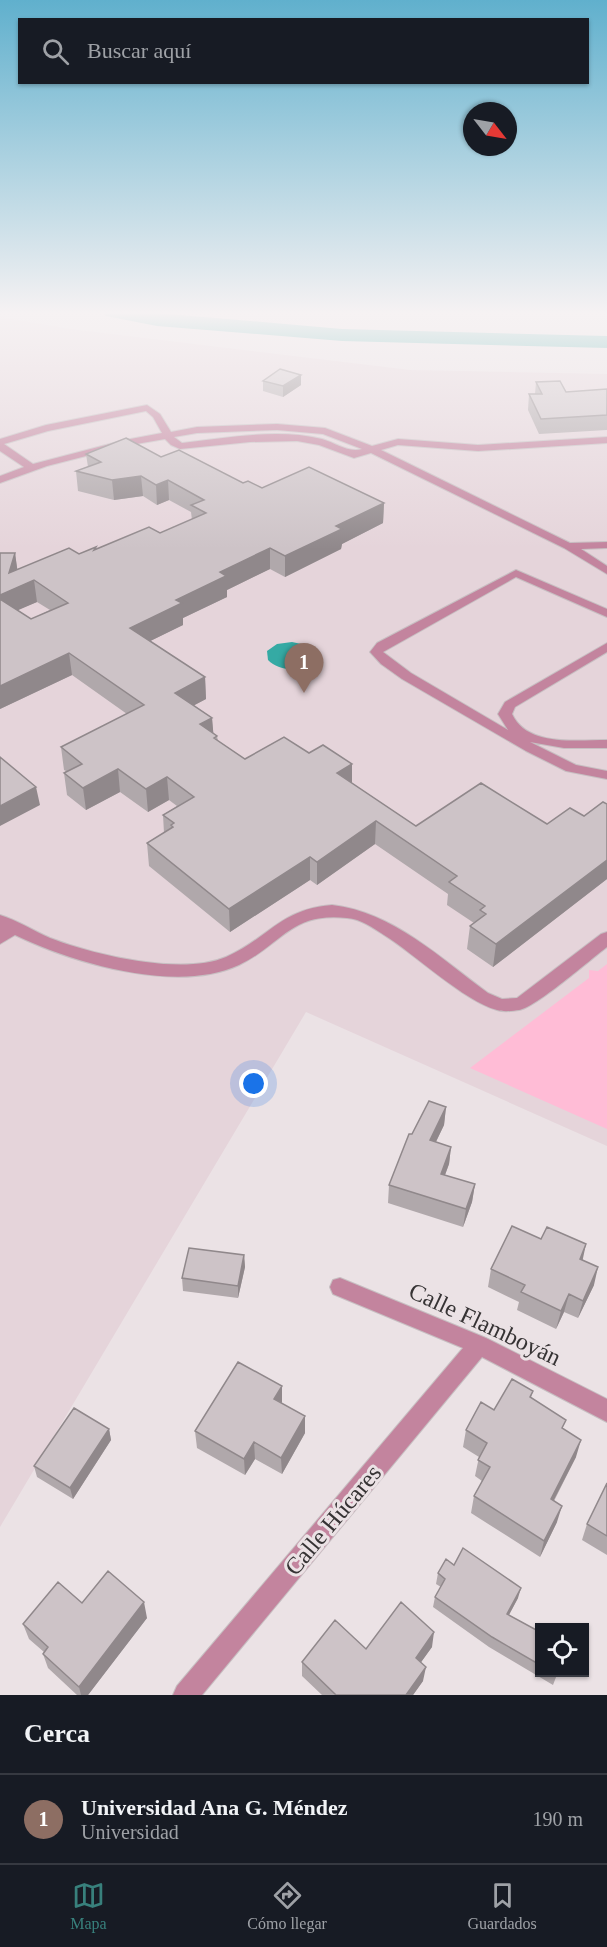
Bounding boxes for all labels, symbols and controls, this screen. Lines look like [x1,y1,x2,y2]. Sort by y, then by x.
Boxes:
search box [18,18,589,84]
icon: search [39,35,72,68]
text: Buscar aquí [87,38,191,63]
north arrow [463,102,517,156]
pin: 1 [284,644,324,693]
your location [239,1069,268,1098]
street label: Calle Flamboyán [405,1277,565,1371]
street label: Calle Húcares [280,1460,386,1580]
map controls [535,1623,589,1677]
button: locate [535,1623,589,1677]
text: Cerca [24,1719,90,1748]
text: Universidad Ana G. Méndez [81,1795,347,1820]
text: 1 [39,1808,49,1830]
text: 190 m [532,1808,583,1830]
text: Universidad [81,1821,179,1843]
tab: Mapa [70,1879,107,1933]
tab: Cómo llegar [247,1879,327,1933]
tab: Guardados [467,1879,537,1933]

